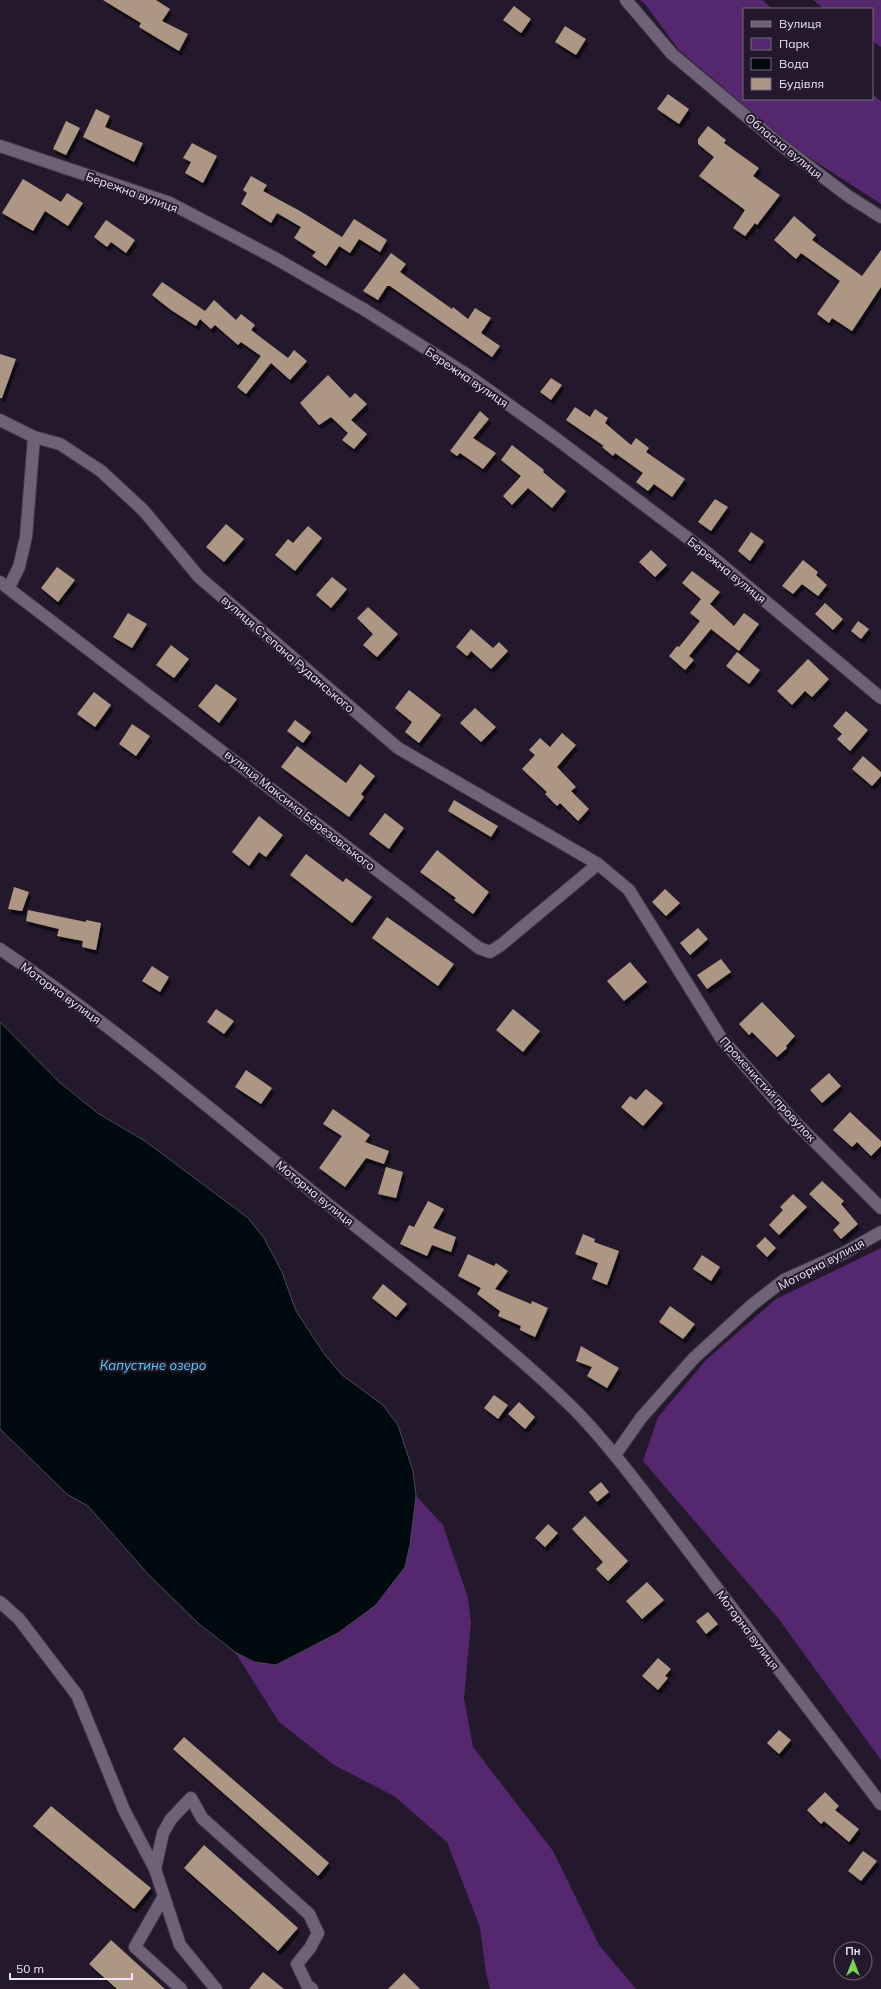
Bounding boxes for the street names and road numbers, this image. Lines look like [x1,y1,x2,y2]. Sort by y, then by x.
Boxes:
street label: Обласна вулиця [742,110,826,182]
street label: Бережна вулиця [84,168,180,216]
street label: Бережна вулиця [423,344,511,410]
street label: Бережна вулиця [685,534,769,606]
street label: вулиця Степана Руданського [219,592,357,716]
street label: вулиця Максима Березовського [222,747,378,873]
street label: Моторна вулиця [18,959,104,1027]
street label: Променистий провулок [717,1033,819,1145]
street label: Моторна вулиця [273,1157,357,1229]
street label: Моторна вулиця [775,1235,867,1293]
street label: Моторна вулиця [713,1587,783,1673]

